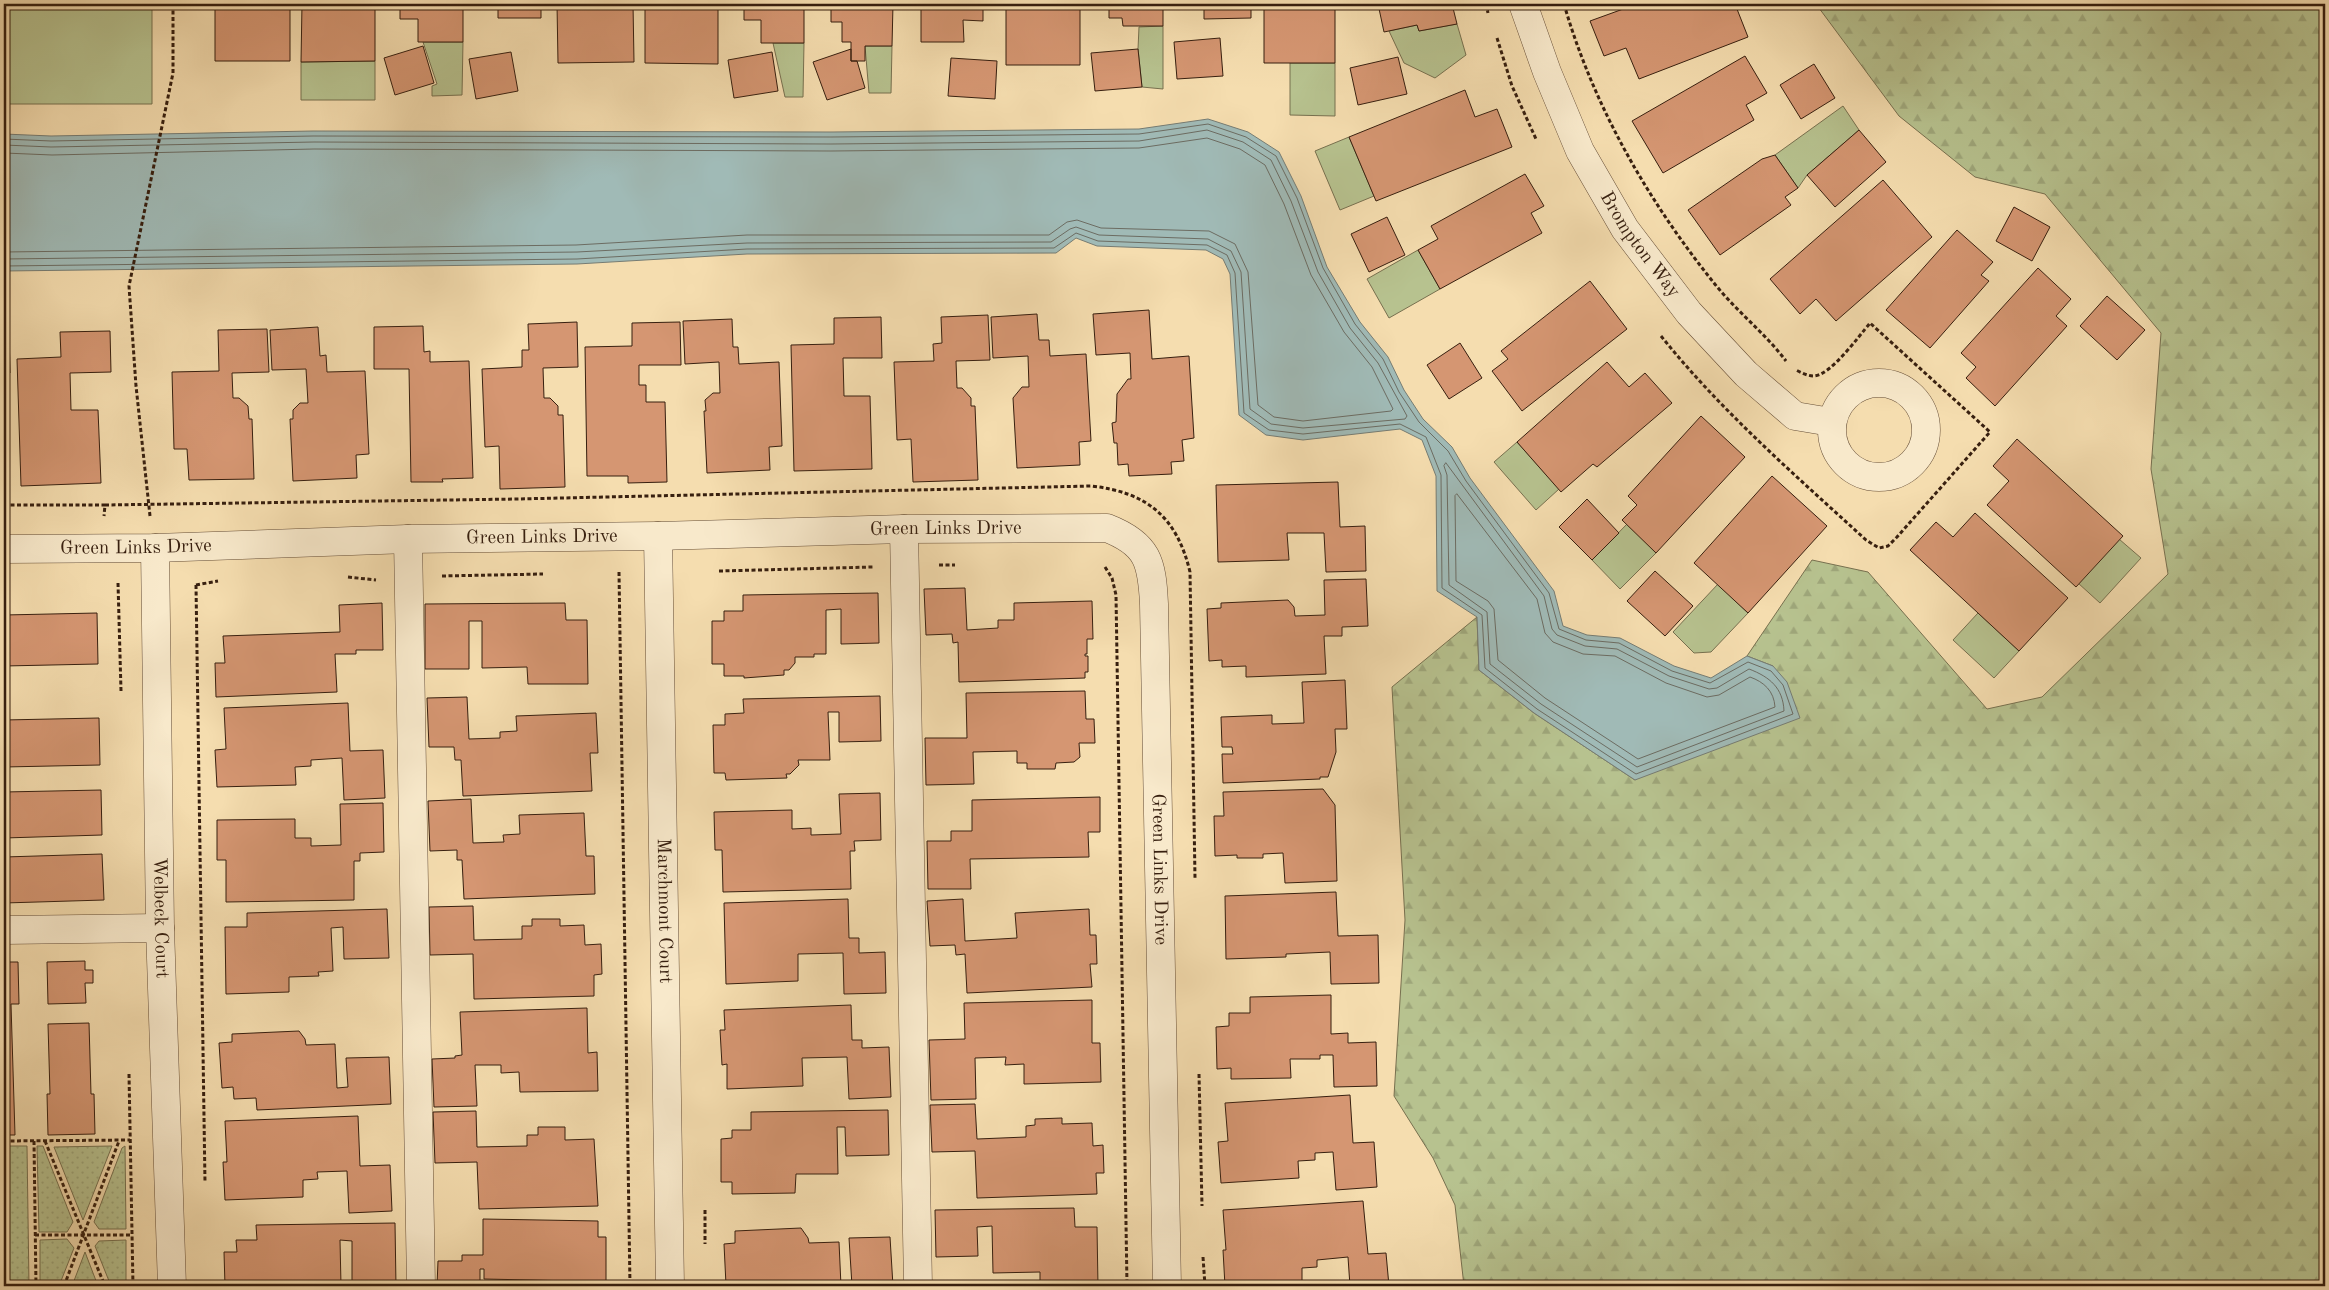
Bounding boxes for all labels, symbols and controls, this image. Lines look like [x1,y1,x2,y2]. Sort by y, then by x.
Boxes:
street label: Brompton Way [1596,189,1683,301]
street label: Green Links Drive [870,519,1022,539]
street label: Green Links Drive [466,527,618,548]
street label: Green Links Drive [60,536,212,558]
street label: Green Links Drive [1148,793,1170,945]
street label: Marchmont Court [653,838,675,984]
street label: Welbeck Court [150,857,171,979]

